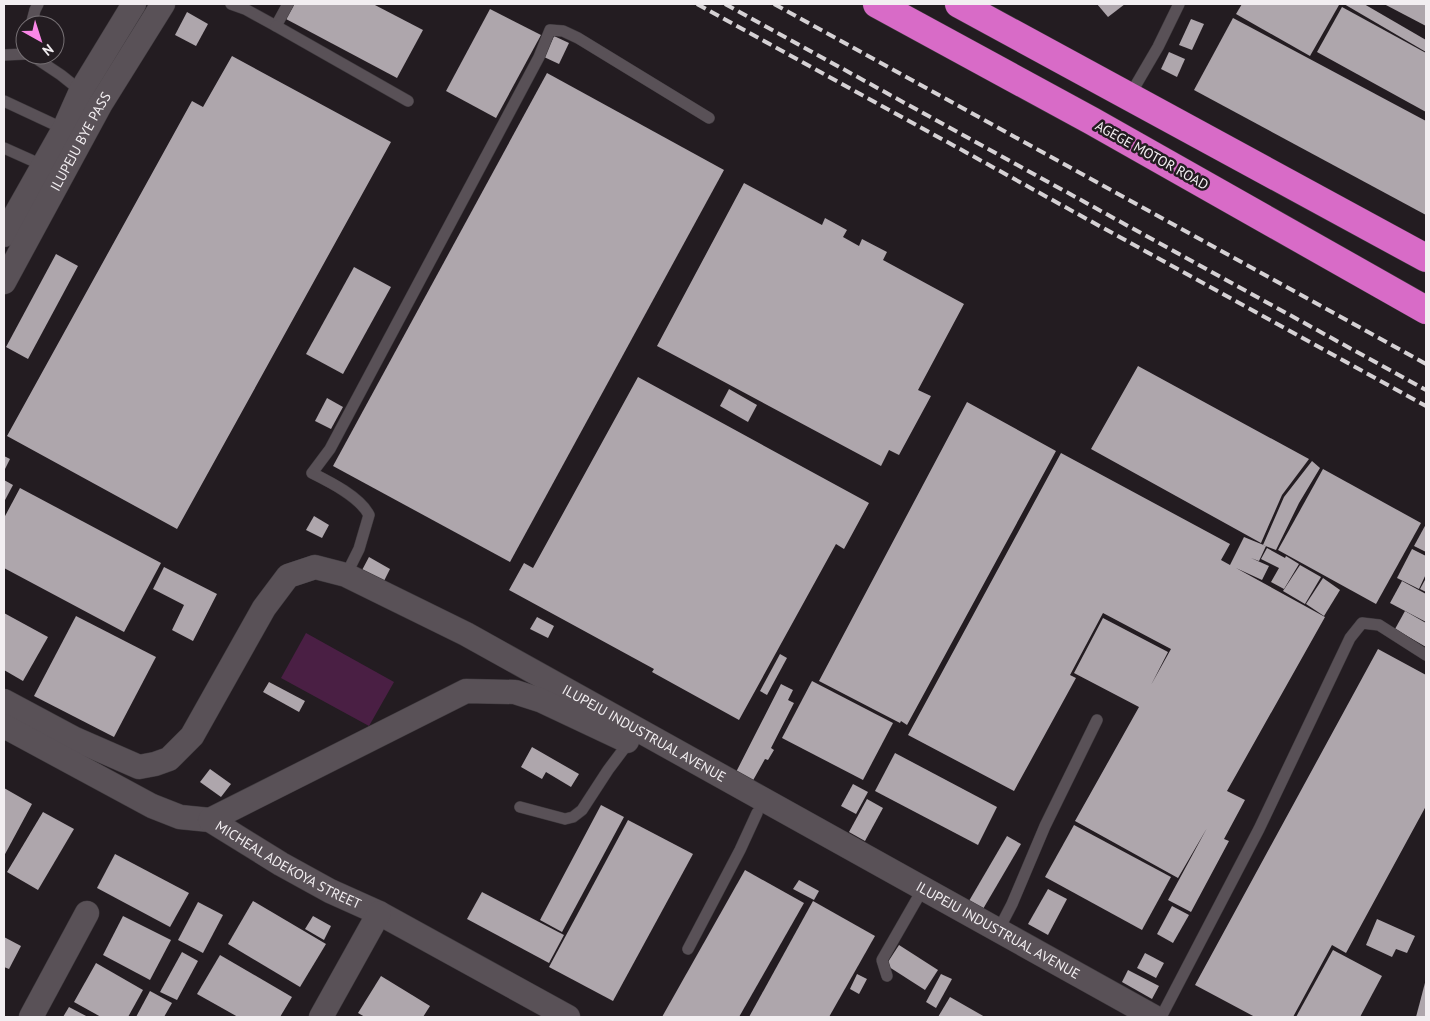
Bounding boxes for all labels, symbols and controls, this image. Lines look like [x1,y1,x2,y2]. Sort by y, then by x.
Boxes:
north arrow [15,15,65,65]
text: N [39,40,57,60]
street label: ILUPEJU BYE PASS [46,89,115,194]
street label: AGEGE MOTOR ROAD [1092,116,1212,194]
street label: ILUPEJU INDUSTRUAL AVENUE [559,680,729,786]
street label: MICHEAL ADEKOYA STREET [212,817,364,913]
street label: ILUPEJU INDUSTRUAL AVENUE [913,877,1083,983]

